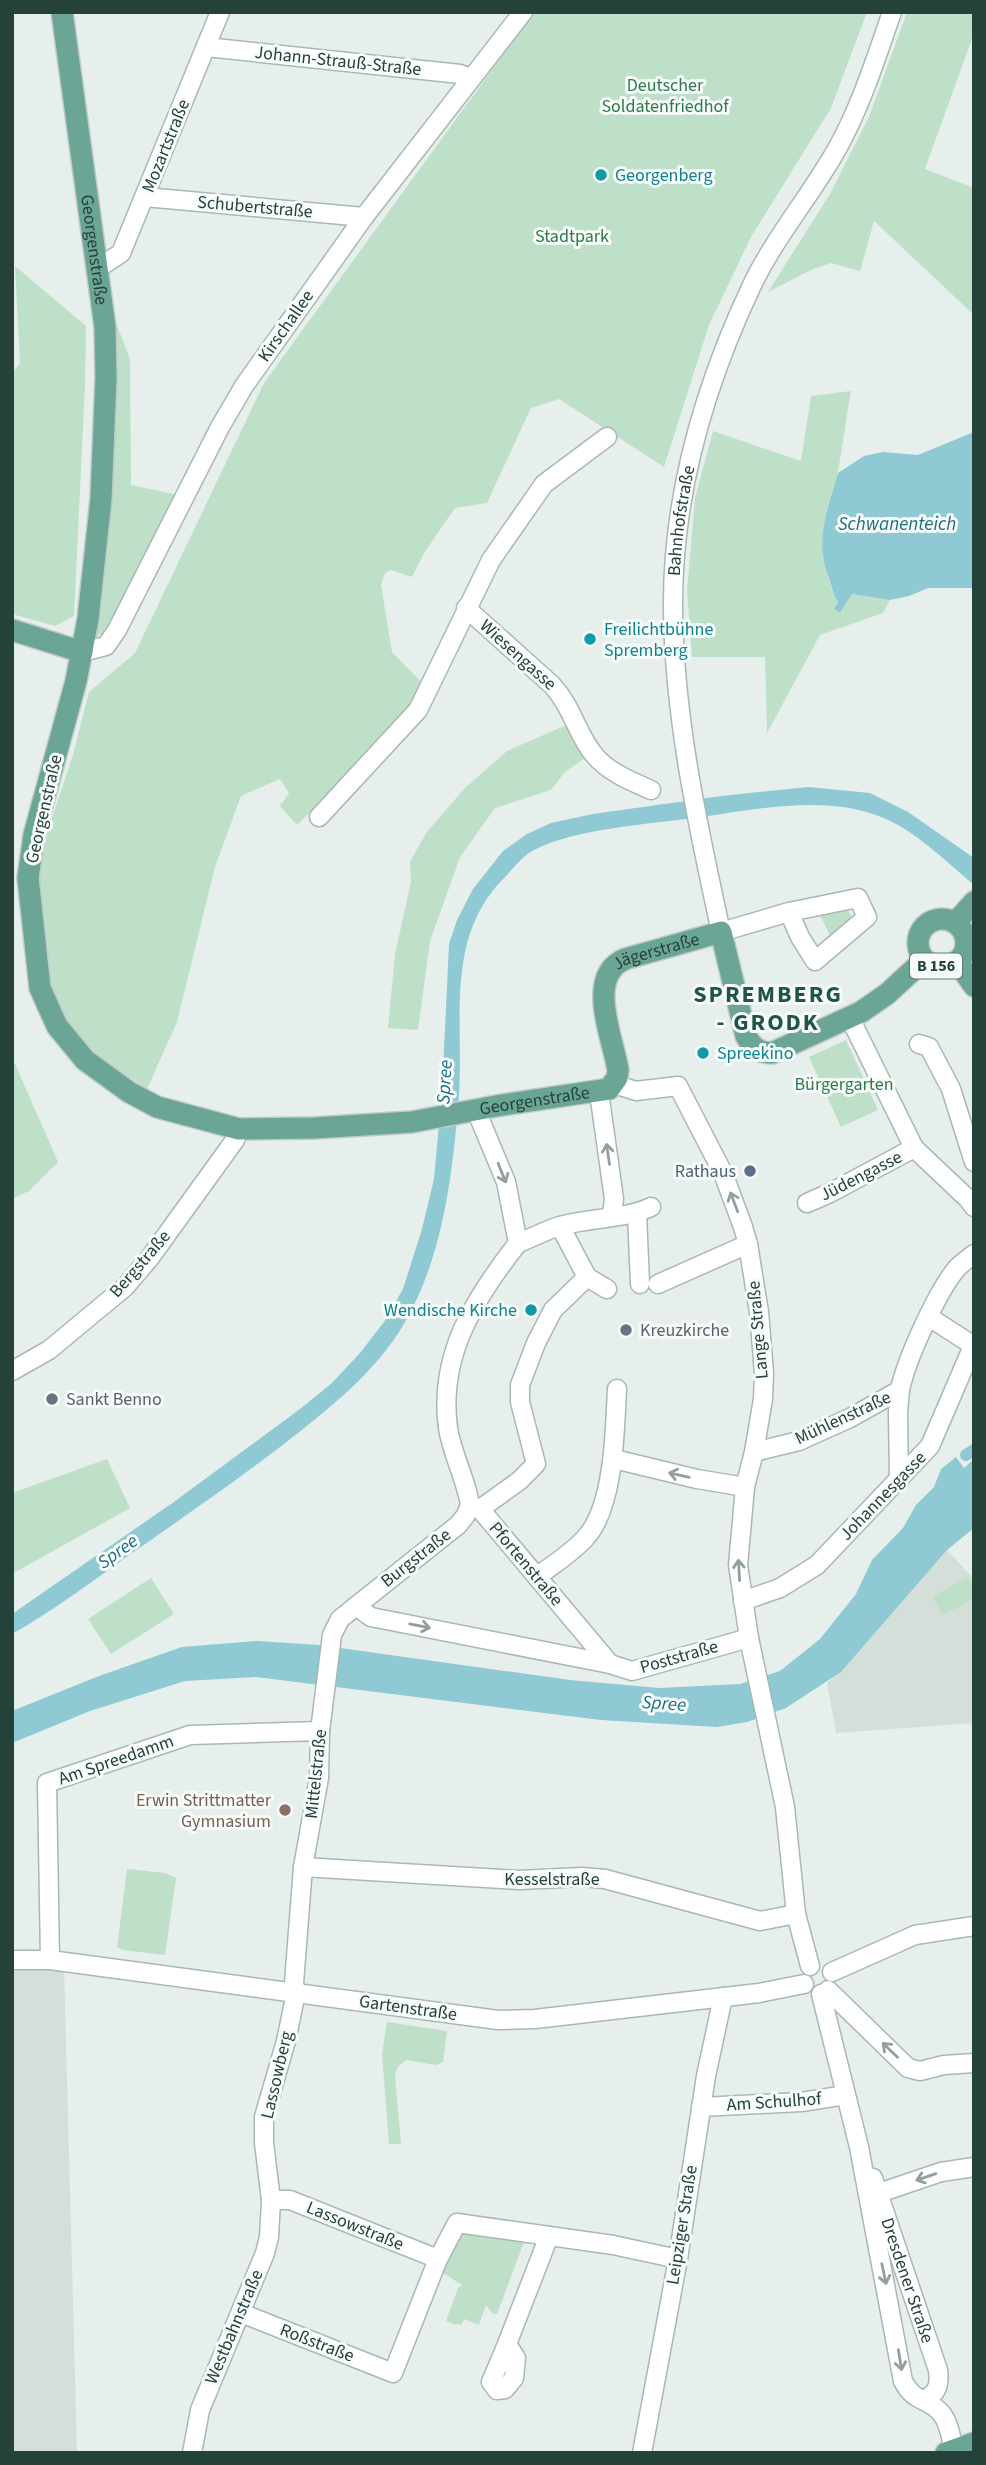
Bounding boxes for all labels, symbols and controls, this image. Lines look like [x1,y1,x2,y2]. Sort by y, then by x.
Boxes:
street label: Johann-Strauß-Straße [254,40,423,82]
park label: Deutscher Soldatenfriedhof [602,73,729,119]
street label: Mozartstraße [136,96,196,196]
place label: Georgenberg [615,163,712,188]
marker: Georgenberg [593,167,609,183]
street label: Schubertstraße [196,189,314,225]
street label: Georgenstraße [75,193,114,307]
park label: Stadtpark [535,224,609,249]
street label: Kirschallee [252,285,320,367]
street label: Bahnhofstraße [661,463,701,577]
water label: Schwanenteich [838,511,956,538]
street label: Wiesengasse [474,614,562,696]
place label: Freilichtbühne Spremberg [604,617,713,663]
marker: Freilichtbühne Spremberg [582,631,598,647]
street label: Georgenstraße [19,752,69,866]
street label: Jägerstraße [607,926,702,976]
road number: B 156 [910,954,962,978]
district label: SPREMBERG - GRODK [693,977,843,1040]
place label: Spreekino [717,1041,793,1066]
marker: Spreekino [695,1045,711,1061]
water label: Spree [430,1059,460,1105]
park label: Bürgergarten [795,1072,893,1097]
street label: Georgenstraße [477,1080,591,1121]
one-way arrow [601,1143,614,1166]
street label: Jüdengasse [816,1145,906,1207]
place label: Rathaus [675,1159,736,1184]
one-way arrow [496,1161,509,1183]
marker: Rathaus [742,1163,758,1179]
one-way arrow [726,1191,739,1213]
street label: Bergstraße [104,1225,176,1303]
street label: Lange Straße [741,1280,775,1380]
place label: Wendische Kirche [384,1298,517,1323]
marker: Wendische Kirche [523,1302,539,1318]
place label: Kreuzkirche [640,1318,729,1343]
marker: Kreuzkirche [618,1322,634,1338]
street label: Mühlenstraße [791,1385,895,1451]
place label: Sankt Benno [66,1387,162,1412]
marker: Sankt Benno [44,1391,60,1407]
street label: Johannesgasse [834,1446,932,1546]
one-way arrow [668,1467,691,1481]
street label: Pfortenstraße [483,1516,569,1612]
street label: Burgstraße [376,1523,456,1593]
water label: Spree [92,1528,144,1576]
one-way arrow [732,1559,745,1582]
one-way arrow [408,1620,431,1634]
street label: Poststraße [637,1634,721,1680]
water label: Spree [641,1689,687,1719]
street label: Mittelstraße [299,1728,333,1820]
street label: Am Spreedamm [55,1729,177,1791]
place label: Erwin Strittmatter Gymnasium [136,1788,272,1834]
marker: Erwin Strittmatter Gymnasium [277,1802,293,1818]
street label: Kesselstraße [504,1867,600,1892]
street label: Gartenstraße [357,1989,459,2027]
street label: Lassowberg [255,2029,299,2121]
one-way arrow [881,2041,898,2058]
street label: Am Schulhof [726,2086,823,2118]
street label: Leipziger Straße [660,2163,704,2287]
one-way arrow [915,2172,937,2184]
street label: Lassowstraße [303,2195,407,2257]
street label: Dresdener Straße [875,2214,940,2346]
one-way arrow [877,2262,891,2285]
street label: Westbahnstraße [199,2266,269,2388]
street label: Roßstraße [276,2317,358,2369]
one-way arrow [894,2348,907,2371]

